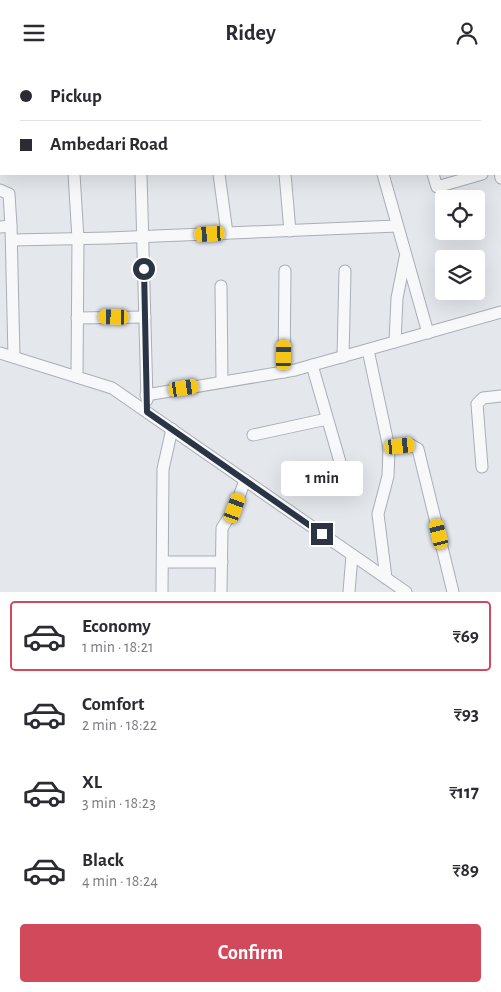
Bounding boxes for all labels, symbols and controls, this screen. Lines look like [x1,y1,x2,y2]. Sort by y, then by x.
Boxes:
icon: menu [20,19,48,47]
icon: person [453,19,481,47]
text: Ridey [225,22,276,44]
text: Pickup [50,87,102,106]
text: Ambedari Road [50,135,168,154]
map controls [435,190,485,300]
button: locate [435,190,485,240]
car [194,226,225,242]
button: layers [435,250,485,300]
route start [133,258,155,280]
car [98,309,129,325]
car [276,340,291,370]
car [168,378,199,398]
car [384,437,415,455]
callout: 1 min [281,461,363,497]
text: 1 min [305,470,339,486]
car [222,491,247,525]
car [428,518,449,550]
route end [311,523,333,545]
icon: car [22,614,67,659]
text: Economy [82,617,151,636]
text: ₹69 [453,627,479,646]
text: 1 min · 18:21 [82,639,154,655]
icon: car [22,692,67,737]
text: Comfort [82,695,144,714]
text: ₹93 [454,705,479,724]
text: 2 min · 18:22 [82,717,157,733]
icon: car [22,770,67,815]
text: XL [82,773,102,792]
text: ₹117 [449,783,479,802]
text: 3 min · 18:23 [82,795,156,811]
icon: car [22,848,67,893]
text: Black [82,851,124,870]
text: ₹89 [452,861,479,880]
text: 4 min · 18:24 [82,873,158,889]
button: Confirm [20,924,481,982]

